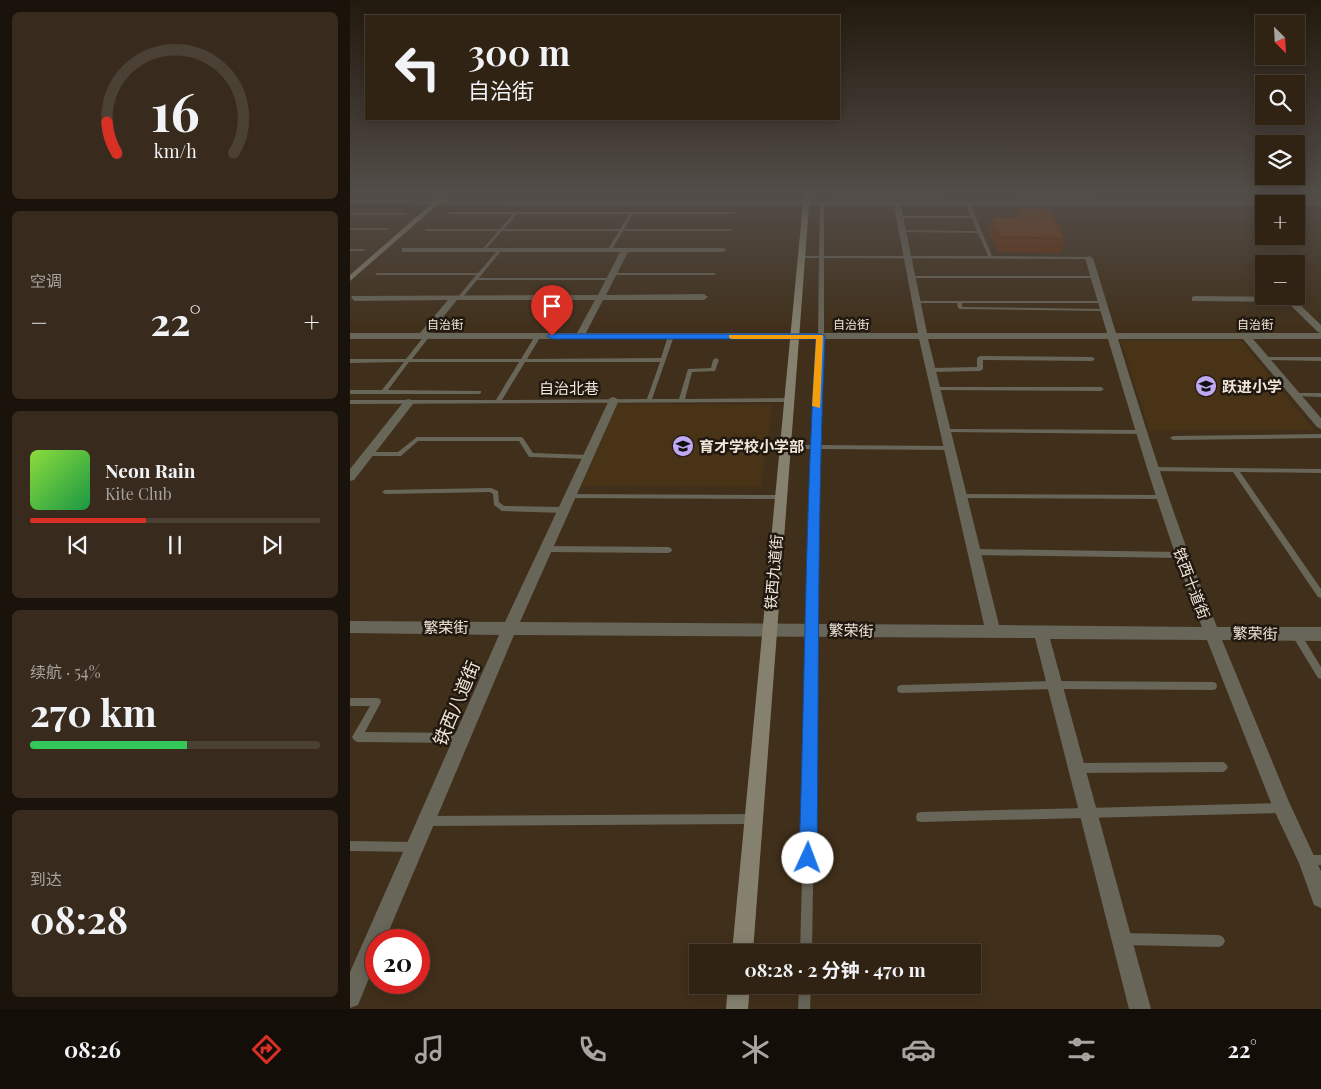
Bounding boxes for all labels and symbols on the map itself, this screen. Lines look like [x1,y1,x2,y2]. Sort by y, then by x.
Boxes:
north arrow [1255,15,1305,65]
pin [531,285,573,336]
street label: 自治街 [427,316,463,332]
street label: 自治街 [833,316,869,332]
street label: 自治街 [1237,316,1273,332]
school or university icon: 跃进小学 [1194,374,1218,398]
place label: 跃进小学 [1222,376,1282,396]
street label: 自治北巷 [539,378,599,398]
school or university icon: 育才学校小学部 [671,434,695,458]
place label: 育才学校小学部 [699,436,804,456]
street label: 铁西九道街 [760,534,786,610]
street label: 铁西十道街 [1169,544,1215,622]
street label: 繁荣街 [423,617,469,637]
street label: 繁荣街 [828,620,874,640]
street label: 繁荣街 [1232,623,1278,643]
street label: 铁西八道街 [427,657,485,749]
position arrow [781,831,833,883]
speed limit sign: 20 [365,929,430,994]

